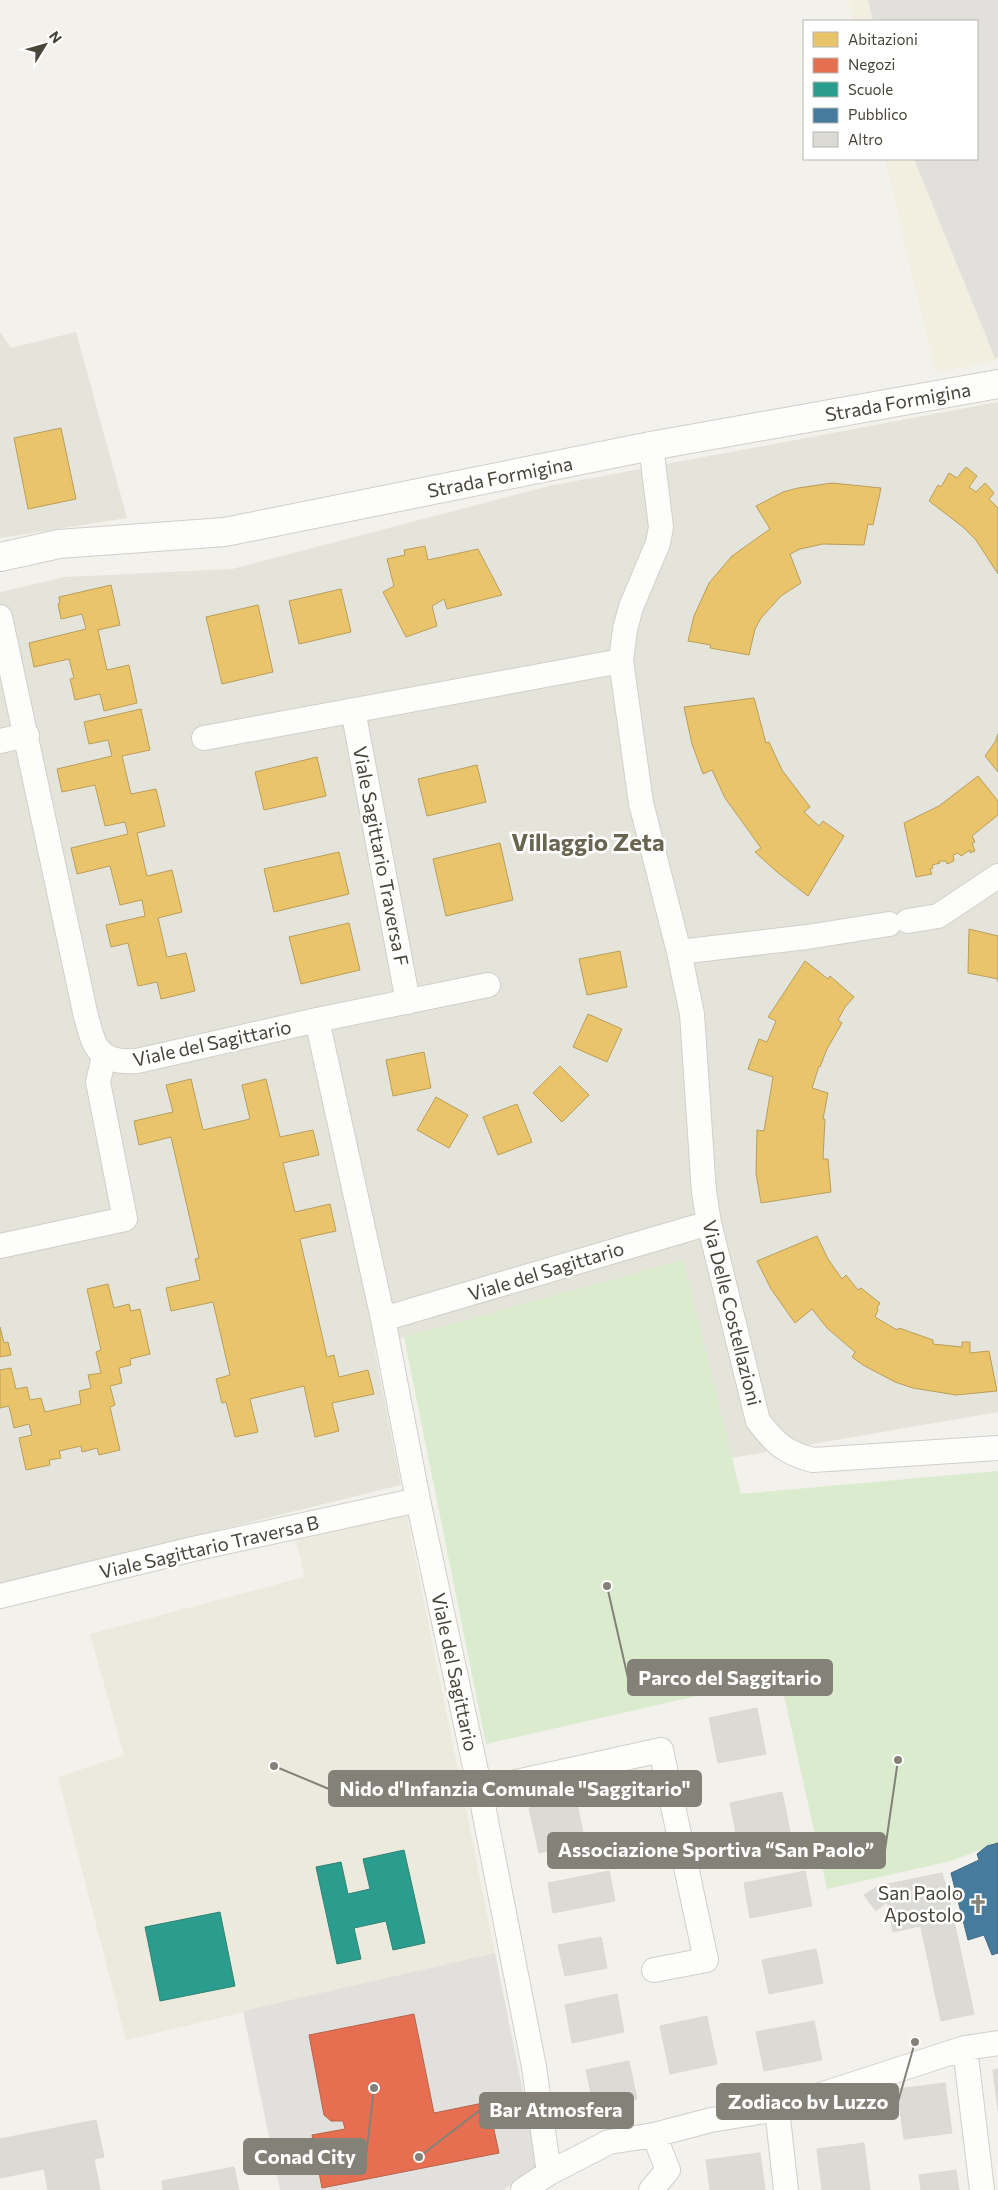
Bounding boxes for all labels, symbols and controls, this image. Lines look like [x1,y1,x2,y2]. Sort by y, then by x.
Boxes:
north arrow [20,20,70,70]
legend [803,20,978,160]
text: N [46,28,66,46]
text: Abitazioni [848,30,918,48]
text: Negozi [848,55,895,73]
text: Scuole [848,80,893,98]
text: Pubblico [848,105,908,123]
text: Altro [848,130,883,148]
street label: Strada Formigina [823,377,973,426]
street label: Strada Formigina [425,451,575,502]
street label: Viale Sagittario Traversa F [349,744,414,968]
district label: Villaggio Zeta [511,827,665,856]
street label: Viale del Sagittario [131,1014,293,1071]
street label: Via Delle Costellazioni [698,1218,767,1408]
street label: Viale del Sagittario [465,1236,626,1305]
street label: Viale Sagittario Traversa B [97,1510,321,1583]
street label: Viale del Sagittario [427,1591,484,1753]
callout: Parco del Saggitario [628,1660,832,1695]
text: Parco del Saggitario [638,1665,822,1689]
callout: Nido d'Infanzia Comunale "Saggitario" [329,1771,701,1806]
text: Nido d'Infanzia Comunale "Saggitario" [339,1776,691,1800]
callout: Associazione Sportiva “San Paolo” [548,1833,885,1868]
text: Associazione Sportiva “San Paolo” [558,1837,874,1861]
place label: San Paolo Apostolo [878,1881,963,1926]
church icon: San Paolo Apostolo [967,1893,989,1915]
callout: Zodiaco bv Luzzo [717,2084,898,2119]
text: Zodiaco bv Luzzo [728,2089,888,2113]
callout: Bar Atmosfera [480,2093,633,2128]
text: Bar Atmosfera [489,2097,623,2121]
callout: Conad City [244,2139,366,2174]
text: Conad City [254,2144,356,2168]

